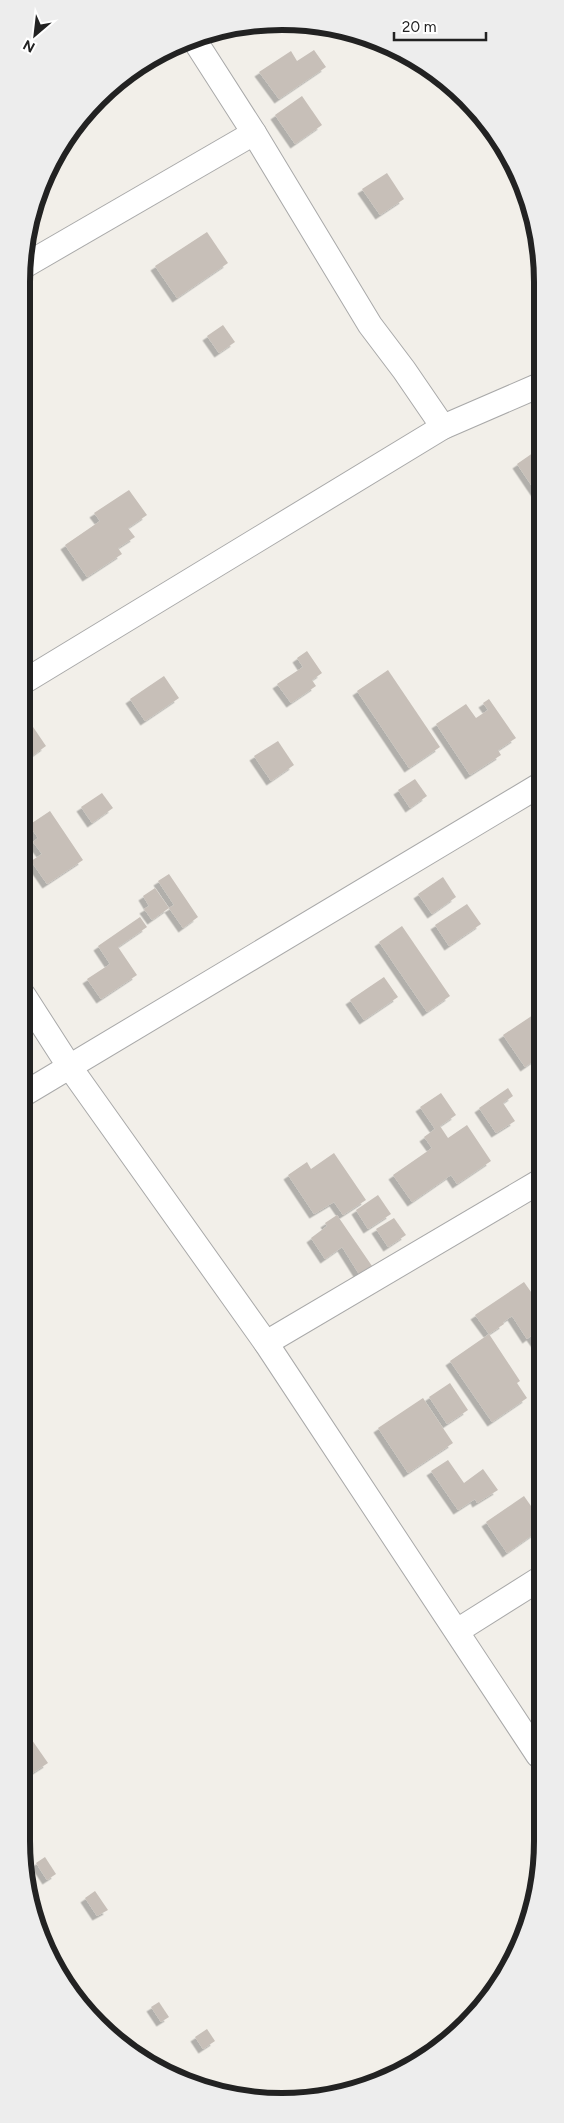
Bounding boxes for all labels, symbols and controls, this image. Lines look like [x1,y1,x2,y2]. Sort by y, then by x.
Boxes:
north arrow [10,10,60,60]
scale bar [394,10,486,42]
text: 20 m [402,18,436,36]
text: N [20,36,38,56]

